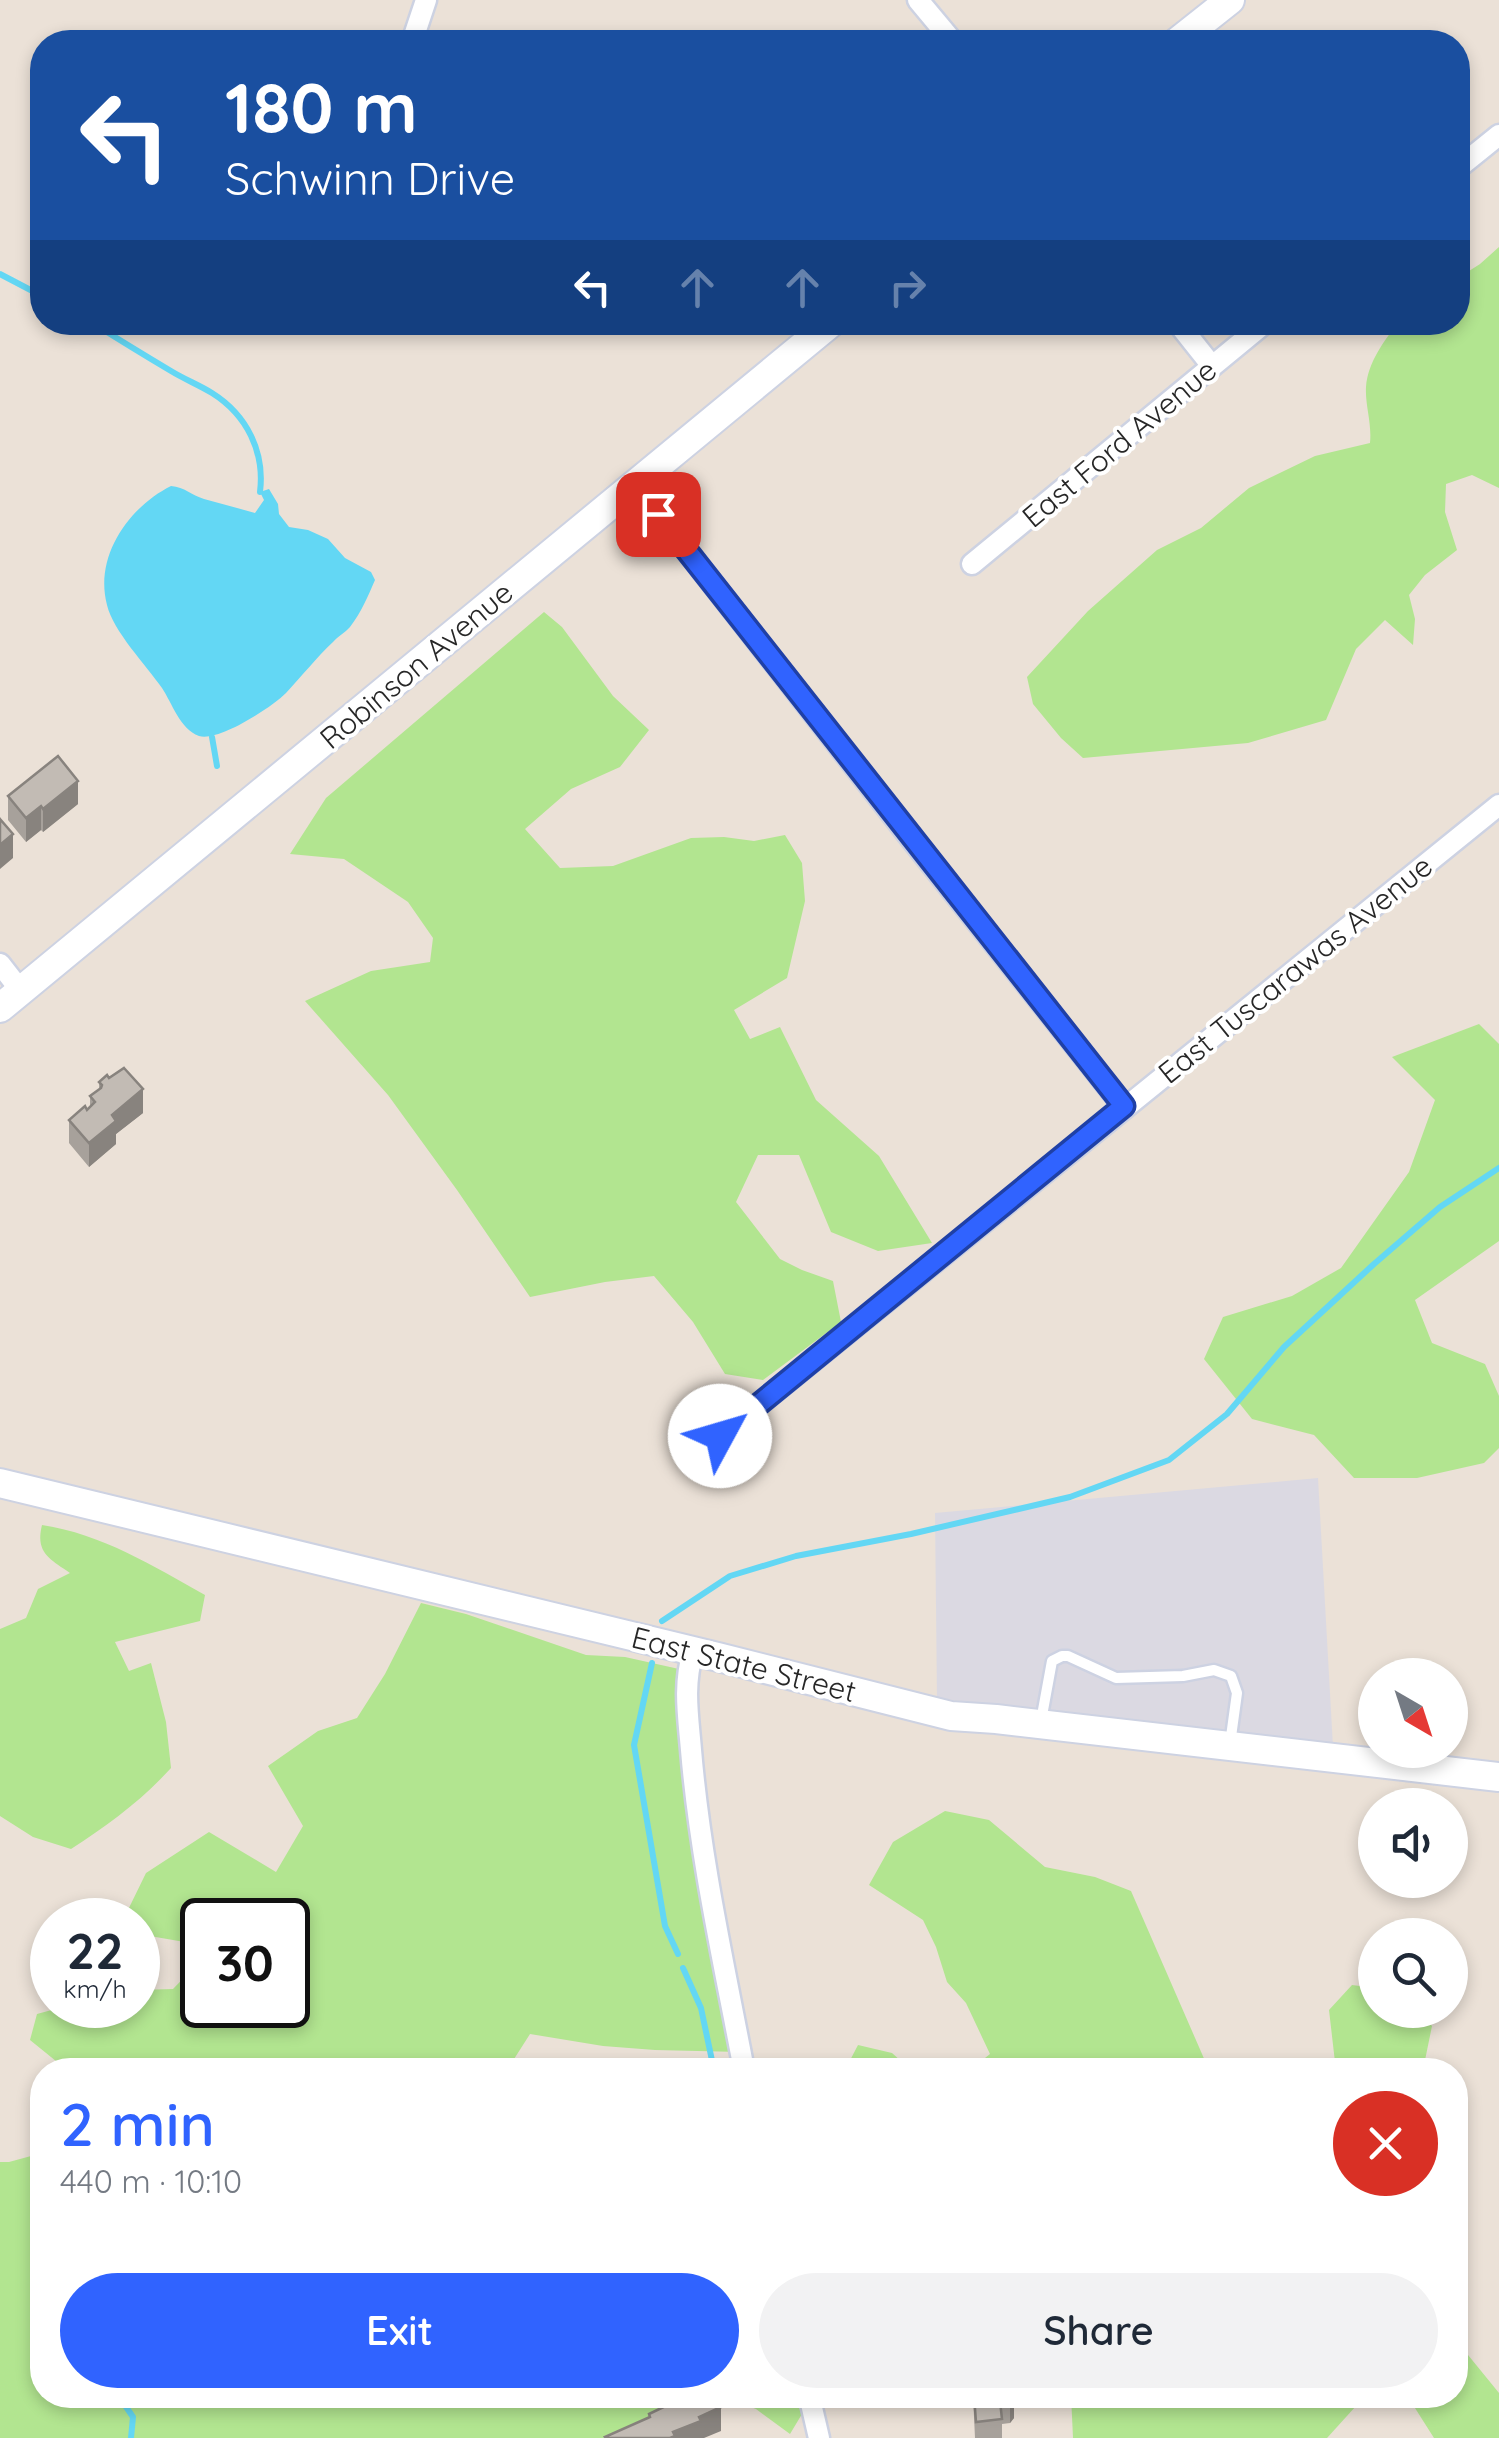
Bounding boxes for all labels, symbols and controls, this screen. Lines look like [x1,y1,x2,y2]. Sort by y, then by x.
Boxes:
text: 180 m [225,63,418,151]
icon: left [60,70,190,200]
text: Schwinn Drive [225,150,515,206]
icon: left [565,260,620,315]
icon: ahead [670,260,725,315]
icon: ahead [775,260,830,315]
icon: right [880,260,935,315]
street label: East Ford Avenue [1014,351,1224,535]
pin [616,472,701,557]
icon: arrive [631,487,686,542]
street label: Robinson Avenue [312,573,520,757]
street label: East Tuscarawas Avenue [1150,847,1440,1091]
position arrow [668,1384,772,1488]
street label: East State Street [628,1618,860,1710]
north arrow [1358,1658,1468,1768]
map controls [1358,1658,1468,2028]
button: sound [1358,1788,1468,1898]
speed limit sign: 30 [180,1898,310,2028]
button: search [1358,1918,1468,2028]
text: 22 [67,1919,123,1982]
text: km/h [63,1973,127,2004]
text: 2 min [60,2086,215,2161]
button: close [1333,2091,1438,2196]
text: 440 m · 10:10 [60,2161,242,2201]
button: Exit [60,2273,739,2388]
button: Share [759,2273,1438,2388]

